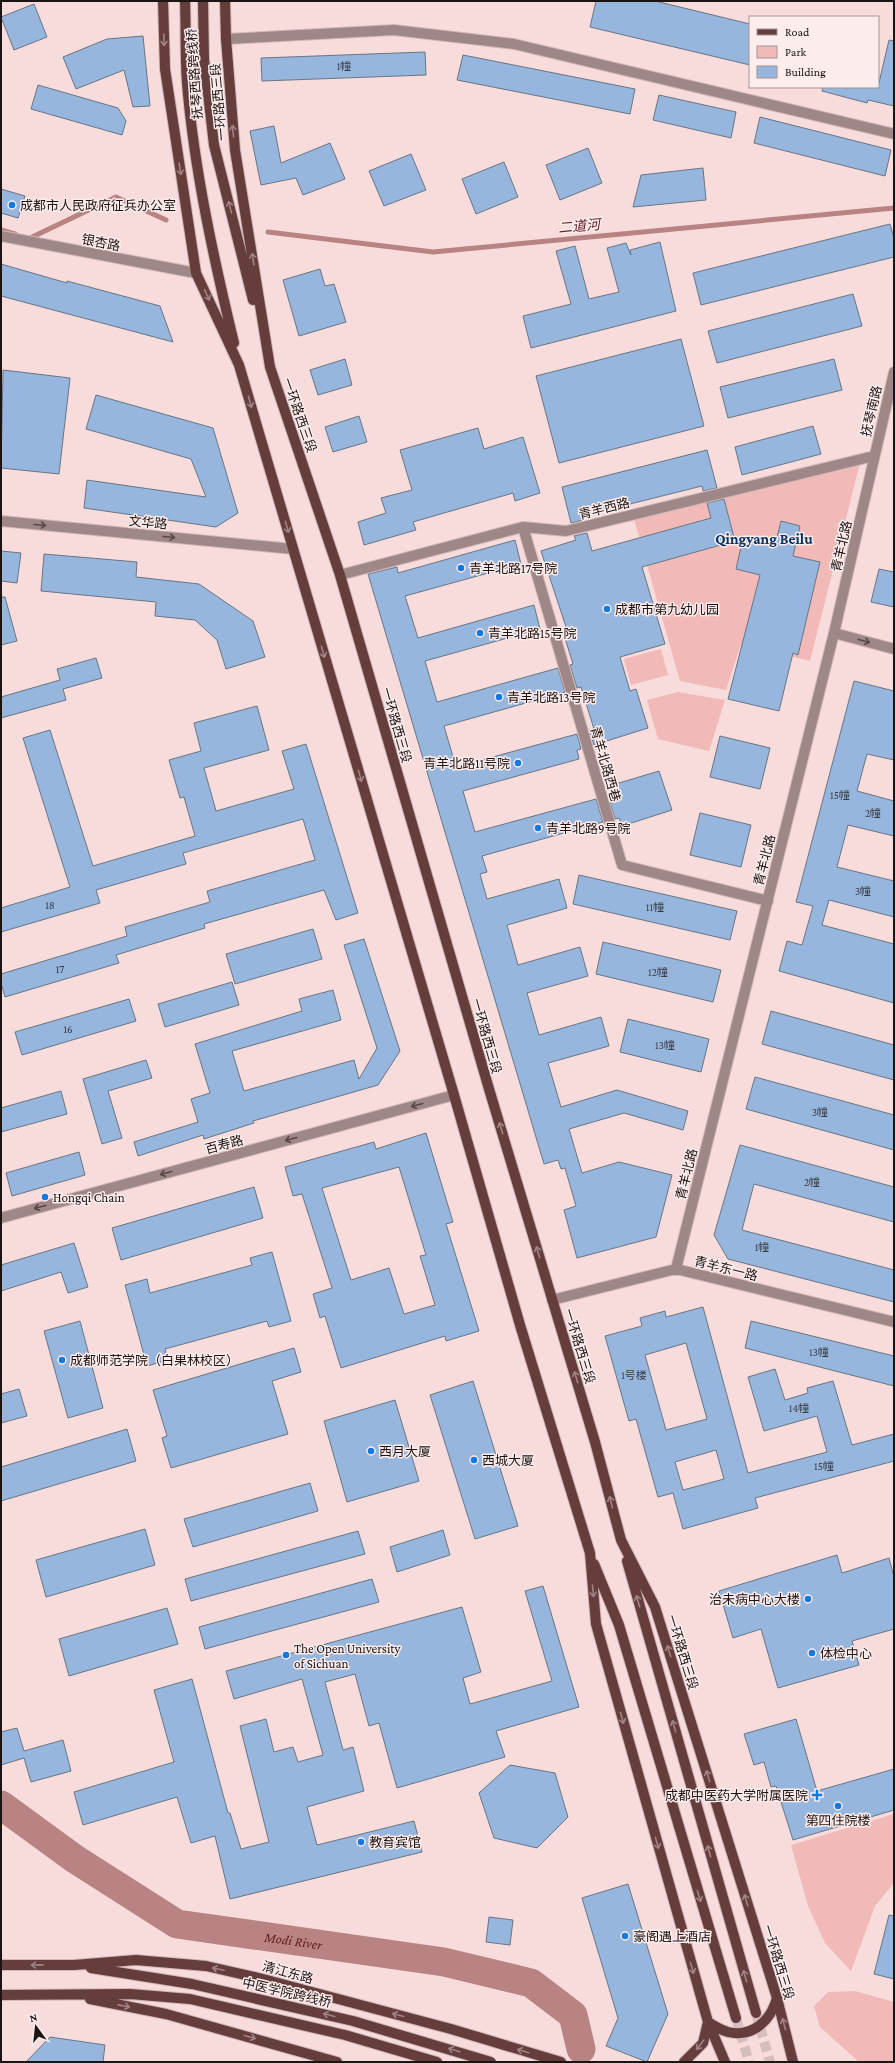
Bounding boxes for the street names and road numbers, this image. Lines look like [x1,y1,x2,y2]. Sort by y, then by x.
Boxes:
street label: 抚琴西路跨线桥 [184,28,205,120]
street label: 一环路西三段 [208,62,229,141]
street label: 银杏路 [80,231,121,254]
street label: 一环路西三段 [280,376,319,454]
street label: 抚琴南路 [858,384,885,438]
street label: 青羊西路 [577,495,631,522]
street label: 文华路 [128,513,168,532]
street label: 青羊北路 [828,519,855,573]
street label: 一环路西三段 [379,686,414,765]
street label: 青羊北路西巷 [588,725,623,804]
street label: 青羊北路 [751,833,778,887]
street label: 一环路西三段 [469,997,504,1076]
street label: 百寿路 [203,1132,245,1157]
street label: 青羊北路 [673,1147,700,1201]
street label: 青羊东一路 [693,1253,759,1284]
street label: 一环路西三段 [561,1307,598,1386]
street label: 一环路西三段 [664,1613,701,1692]
street label: 一环路西三段 [760,1923,797,2002]
street label: 清江东路 [261,1959,315,1986]
street label: 中医学院跨线桥 [241,1975,333,2010]

